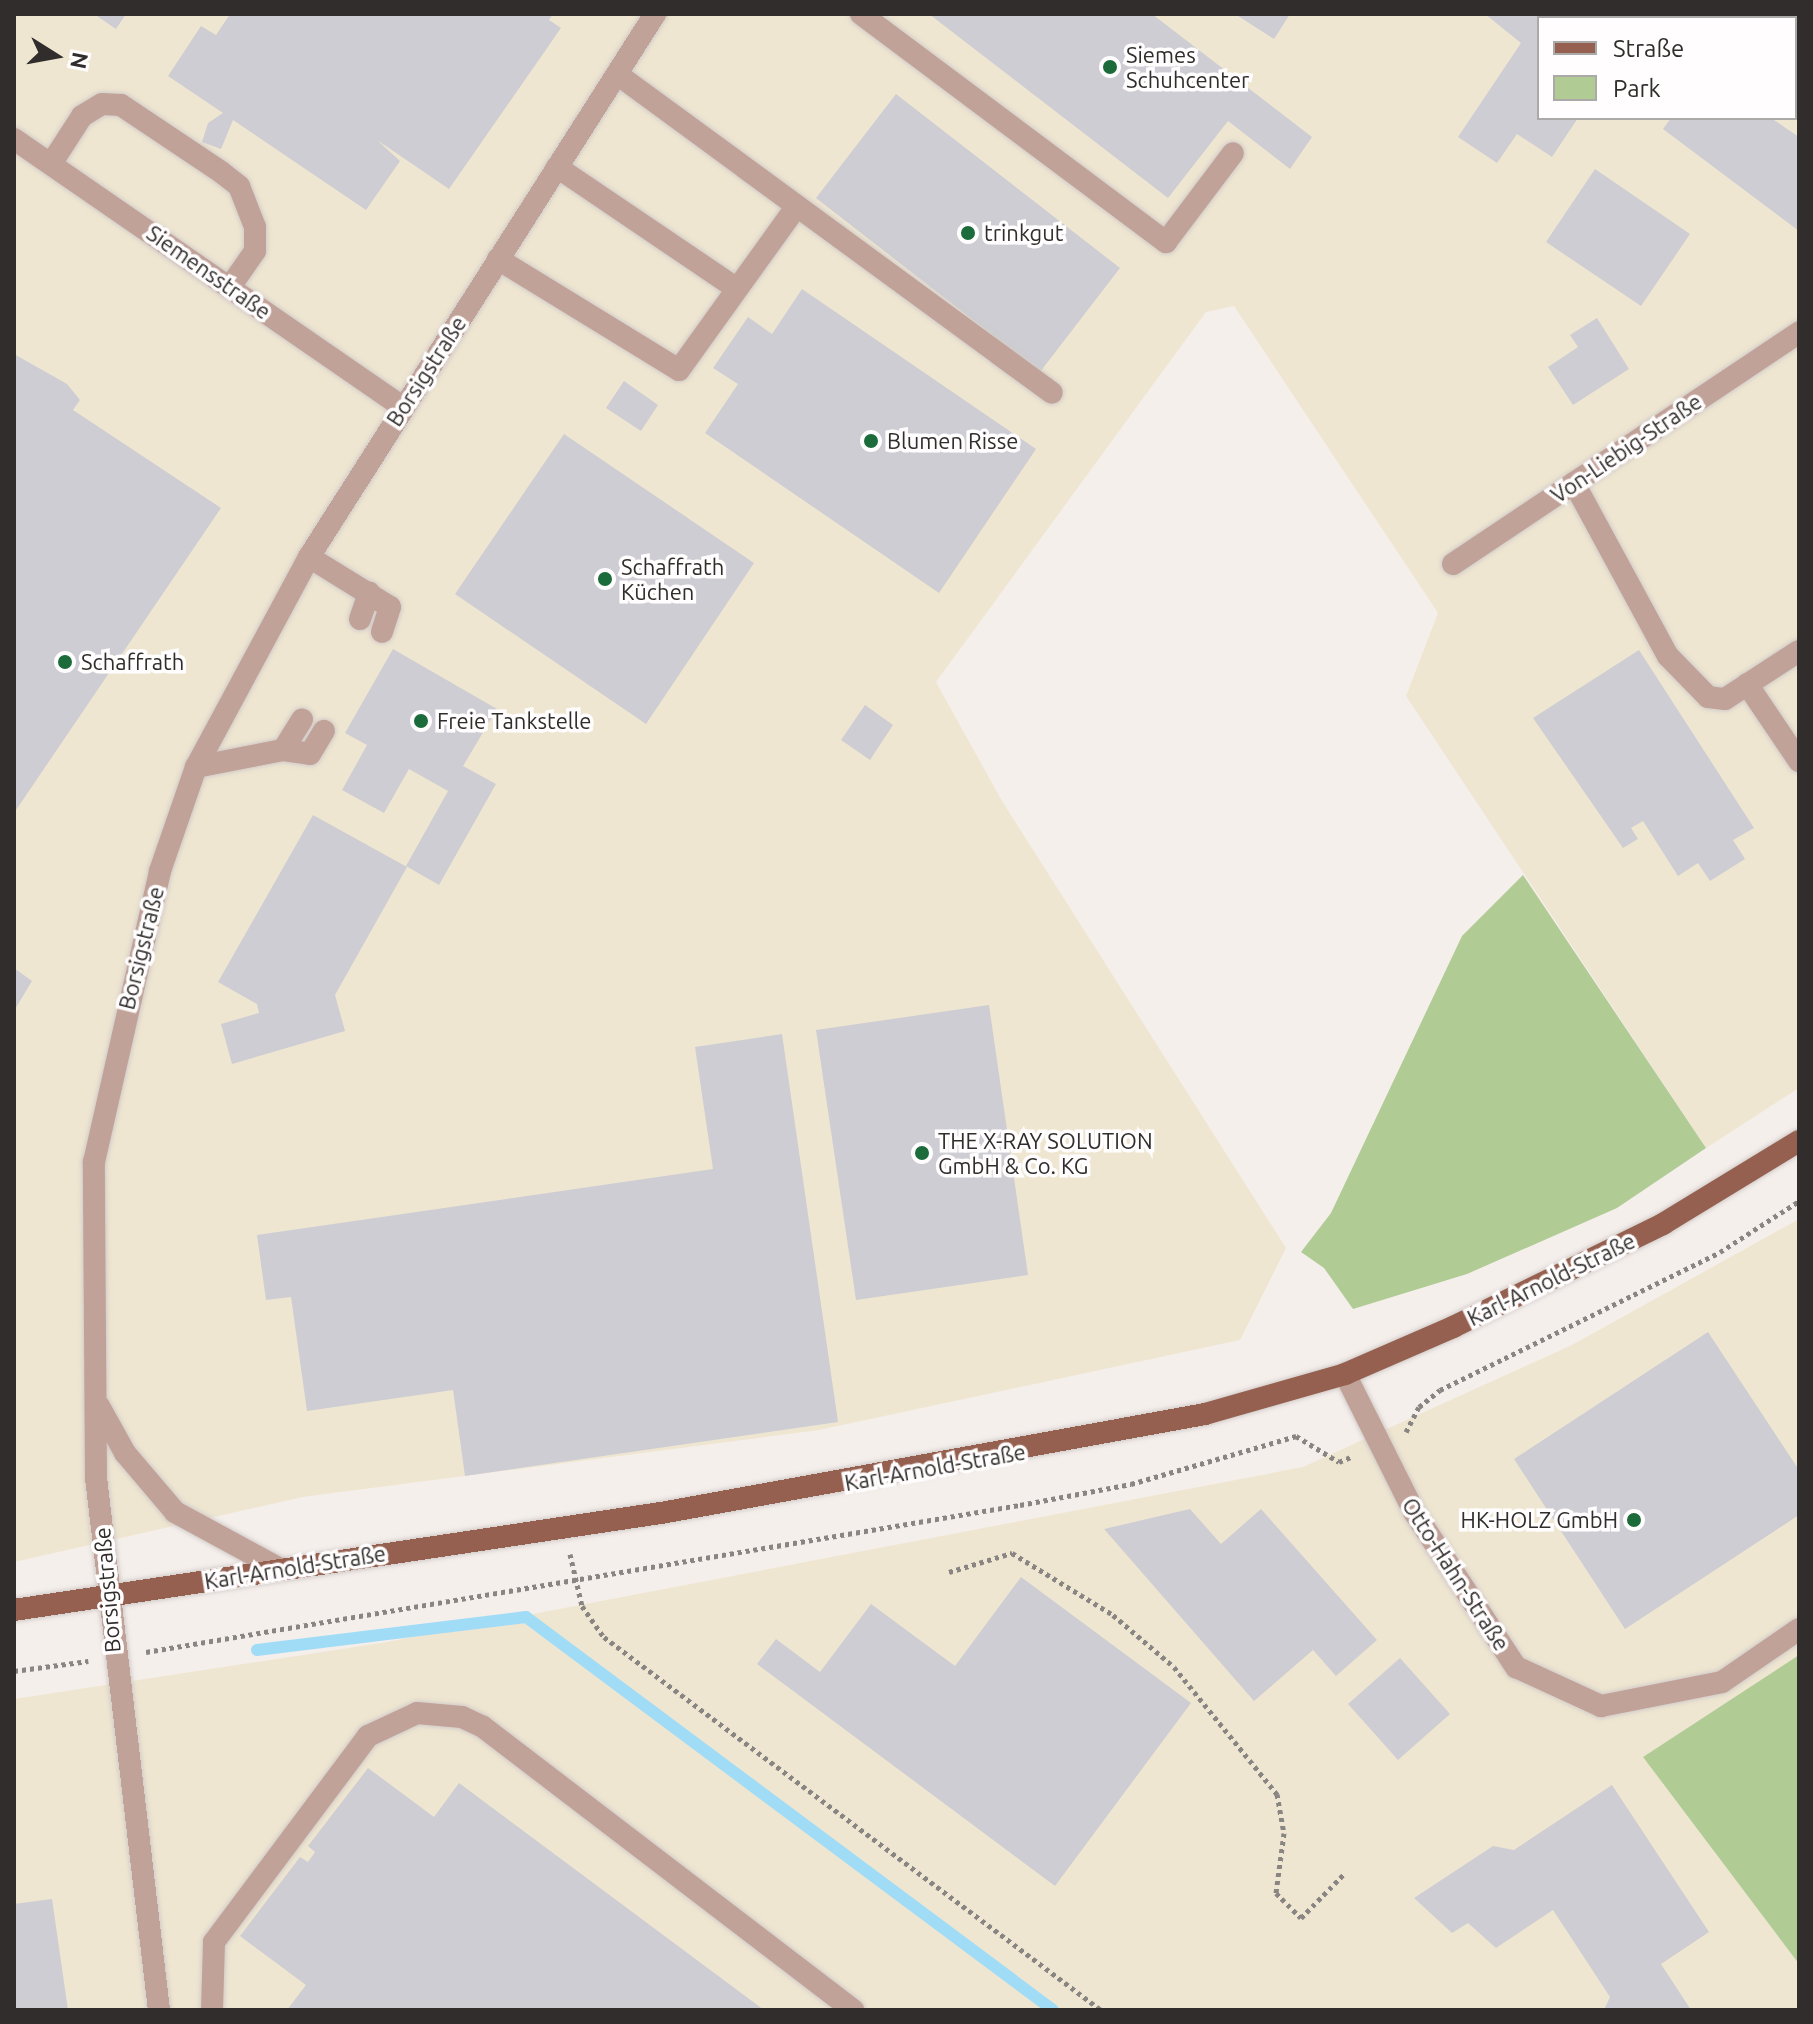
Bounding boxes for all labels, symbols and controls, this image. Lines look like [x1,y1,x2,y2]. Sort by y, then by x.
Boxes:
north arrow [16,16,96,96]
legend [1537,16,1797,120]
text: Straße [1613,35,1684,62]
place label: Siemes Schuhcenter [1126,41,1249,92]
text: N [66,50,94,71]
marker: Siemes Schuhcenter [1101,58,1119,76]
text: Park [1613,75,1661,102]
street label: Siemensstraße [142,219,276,325]
place label: trinkgut [984,220,1063,246]
marker: trinkgut [959,224,977,242]
street label: Borsigstraße [381,311,471,431]
street label: Von-Liebig-Straße [1546,388,1706,508]
place label: Blumen Risse [887,428,1018,454]
marker: Blumen Risse [862,432,880,450]
place label: Schaffrath Küchen [621,553,724,604]
marker: Schaffrath Küchen [596,570,614,588]
place label: Schaffrath [81,649,184,675]
marker: Schaffrath [56,653,74,671]
place label: Freie Tankstelle [437,708,592,734]
marker: Freie Tankstelle [412,712,430,730]
street label: Borsigstraße [113,884,169,1012]
place label: THE X-RAY SOLUTION GmbH & Co. KG [938,1127,1153,1178]
marker: THE X-RAY SOLUTION GmbH & Co. KG [913,1144,931,1162]
street label: Karl-Arnold-Straße [1463,1227,1639,1331]
street label: Karl-Arnold-Straße [842,1438,1028,1496]
street label: Otto-Hahn-Straße [1397,1493,1515,1655]
place label: HK-HOLZ GmbH [1461,1507,1618,1533]
marker: HK-HOLZ GmbH [1625,1511,1643,1529]
street label: Borsigstraße [88,1526,126,1654]
street label: Karl-Arnold-Straße [202,1540,388,1594]

